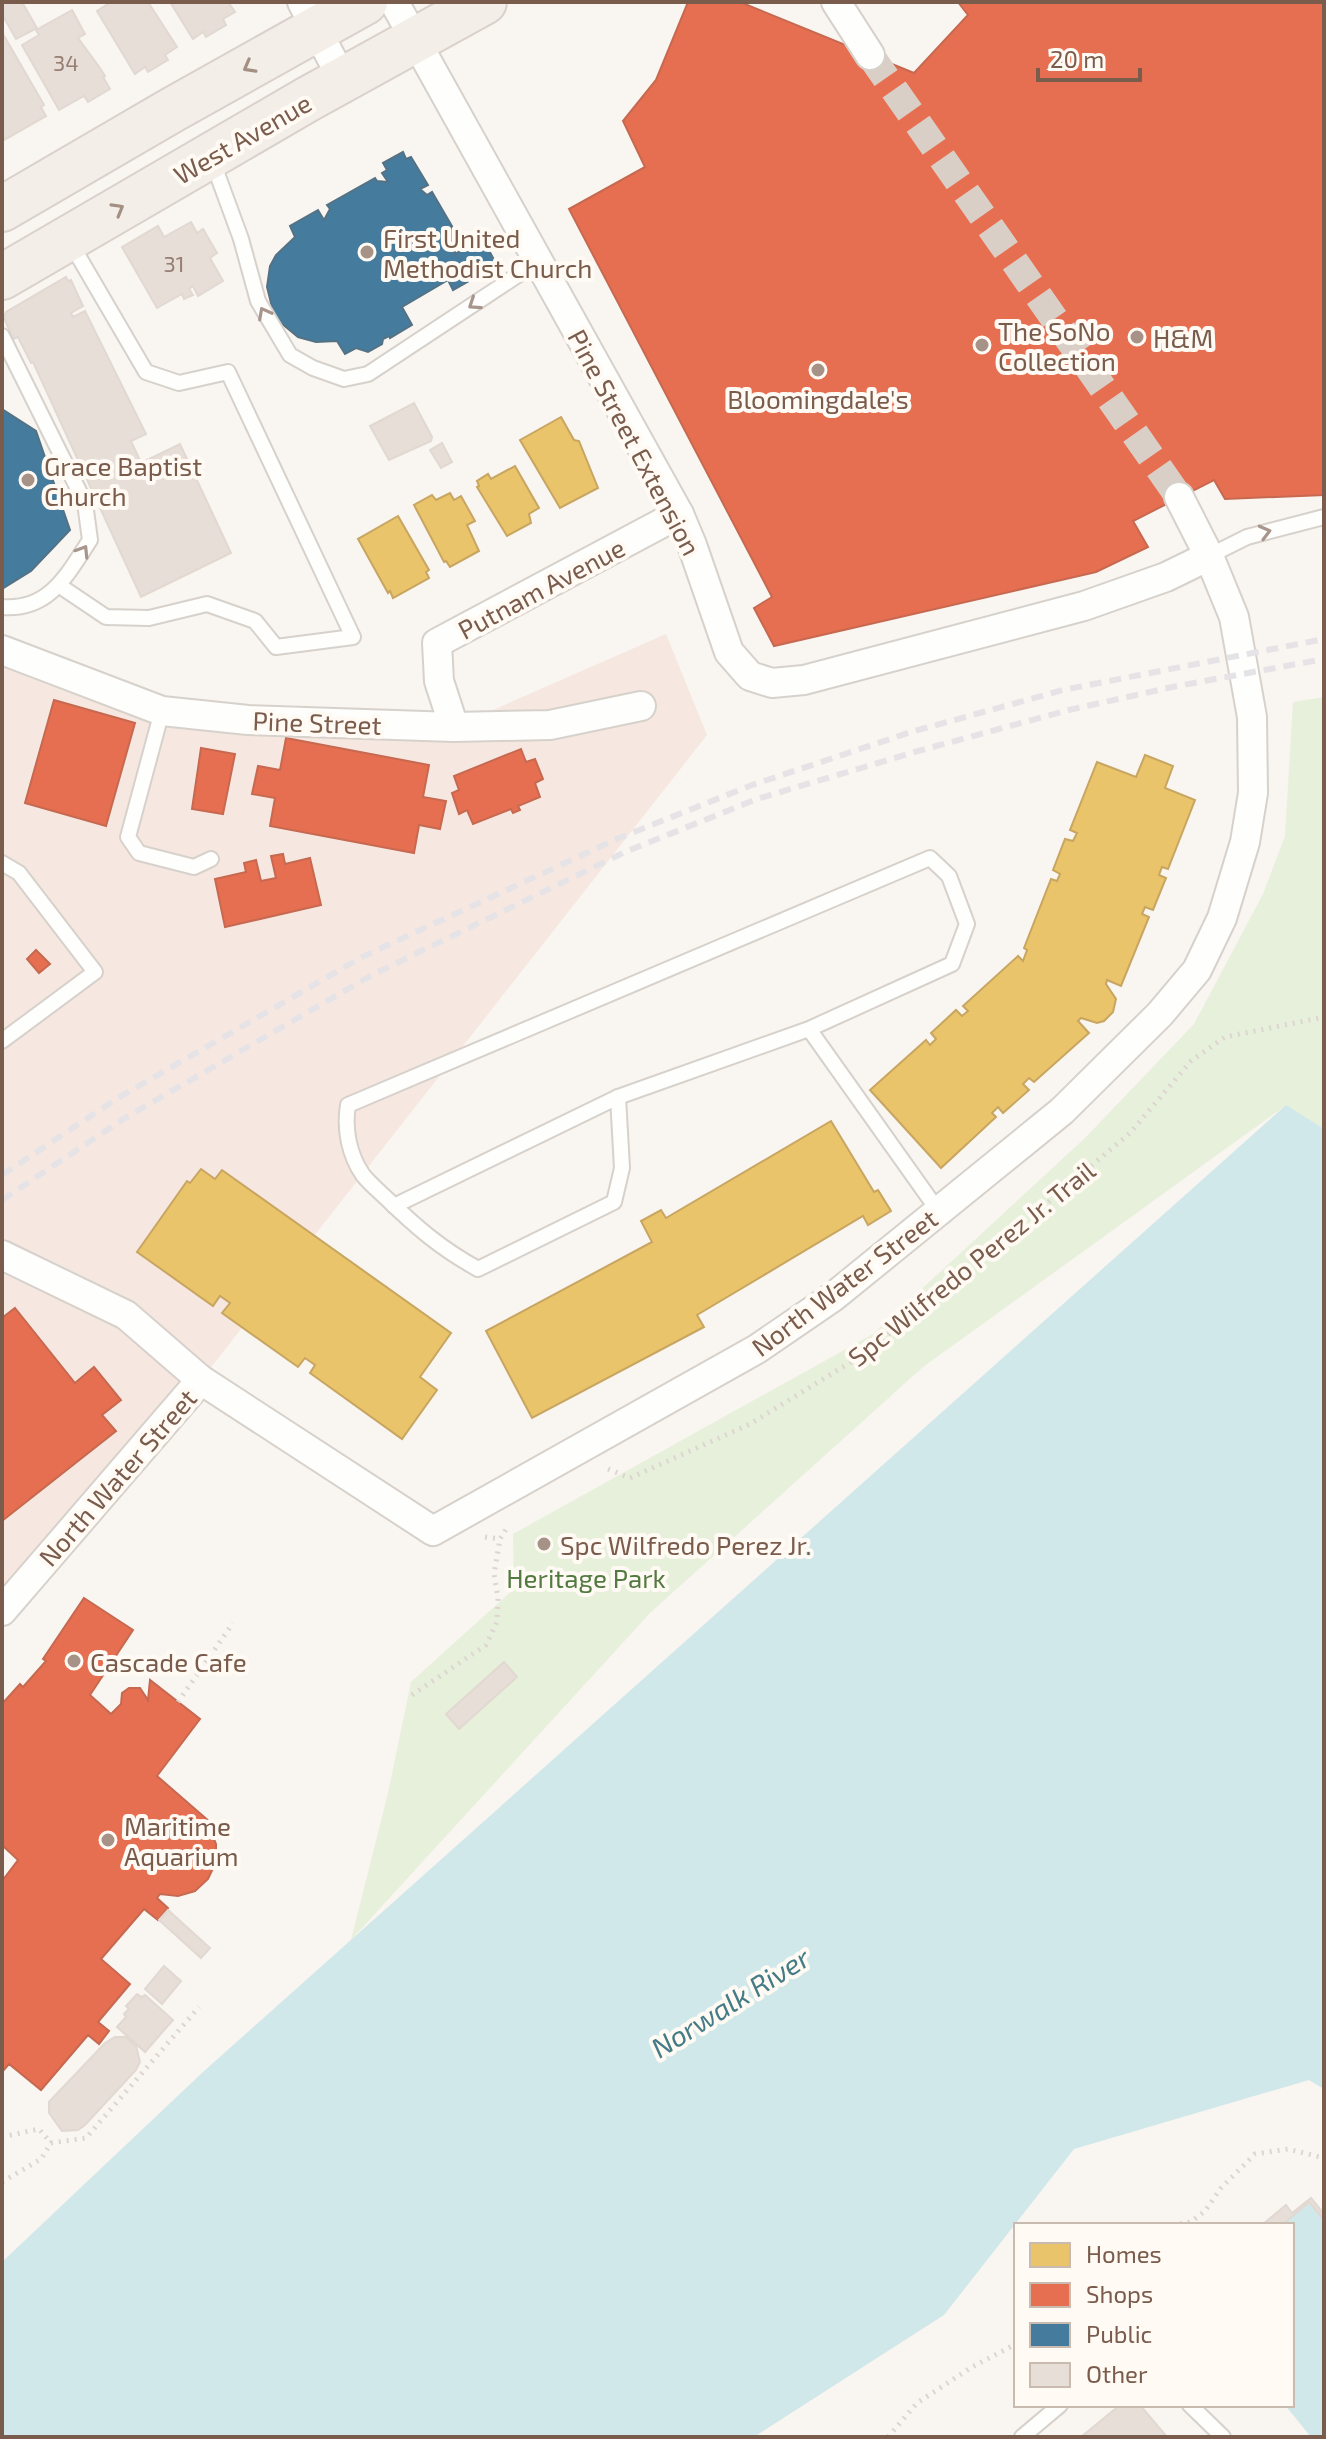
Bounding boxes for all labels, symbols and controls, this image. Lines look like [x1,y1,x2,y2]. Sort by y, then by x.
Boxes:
scale bar [1038,32,1140,82]
text: 20 m [1050,44,1104,73]
house number: 34 [53,49,79,75]
one-way arrow [243,57,257,73]
street label: West Avenue [168,86,316,190]
one-way arrow [109,203,124,219]
place label: First United Methodist Church [383,222,592,283]
marker: First United Methodist Church [358,243,376,261]
house number: 31 [164,250,185,276]
one-way arrow [468,294,482,309]
one-way arrow [259,306,274,321]
place label: The SoNo Collection [998,315,1116,376]
place label: H&M [1153,322,1213,353]
street label: Pine Street Extension [562,324,708,560]
marker: H&M [1128,328,1146,346]
marker: The SoNo Collection [973,336,991,354]
marker: Bloomingdale's [809,361,827,379]
place label: Bloomingdale's [727,383,909,414]
place label: Grace Baptist Church [44,450,202,511]
marker: Grace Baptist Church [19,471,37,489]
one-way arrow [1258,525,1272,542]
street label: Putnam Avenue [452,531,630,645]
one-way arrow [73,545,88,560]
street label: Pine Street [252,704,382,740]
street label: Spc Wilfredo Perez Jr. Trail [841,1154,1101,1372]
street label: North Water Street [745,1202,943,1362]
street label: North Water Street [32,1382,202,1572]
place label: Spc Wilfredo Perez Jr. [560,1529,812,1560]
marker: Spc Wilfredo Perez Jr. [535,1535,553,1553]
park label: Heritage Park [506,1562,666,1593]
place label: Cascade Cafe [90,1646,247,1677]
marker: Cascade Cafe [65,1652,83,1670]
place label: Maritime Aquarium [124,1810,239,1871]
marker: Maritime Aquarium [99,1831,117,1849]
water label: Norwalk River [644,1939,816,2064]
legend [1014,2223,1294,2407]
text: Homes [1086,2239,1162,2268]
text: Shops [1086,2279,1153,2308]
text: Public [1086,2319,1152,2348]
text: Other [1086,2359,1148,2388]

